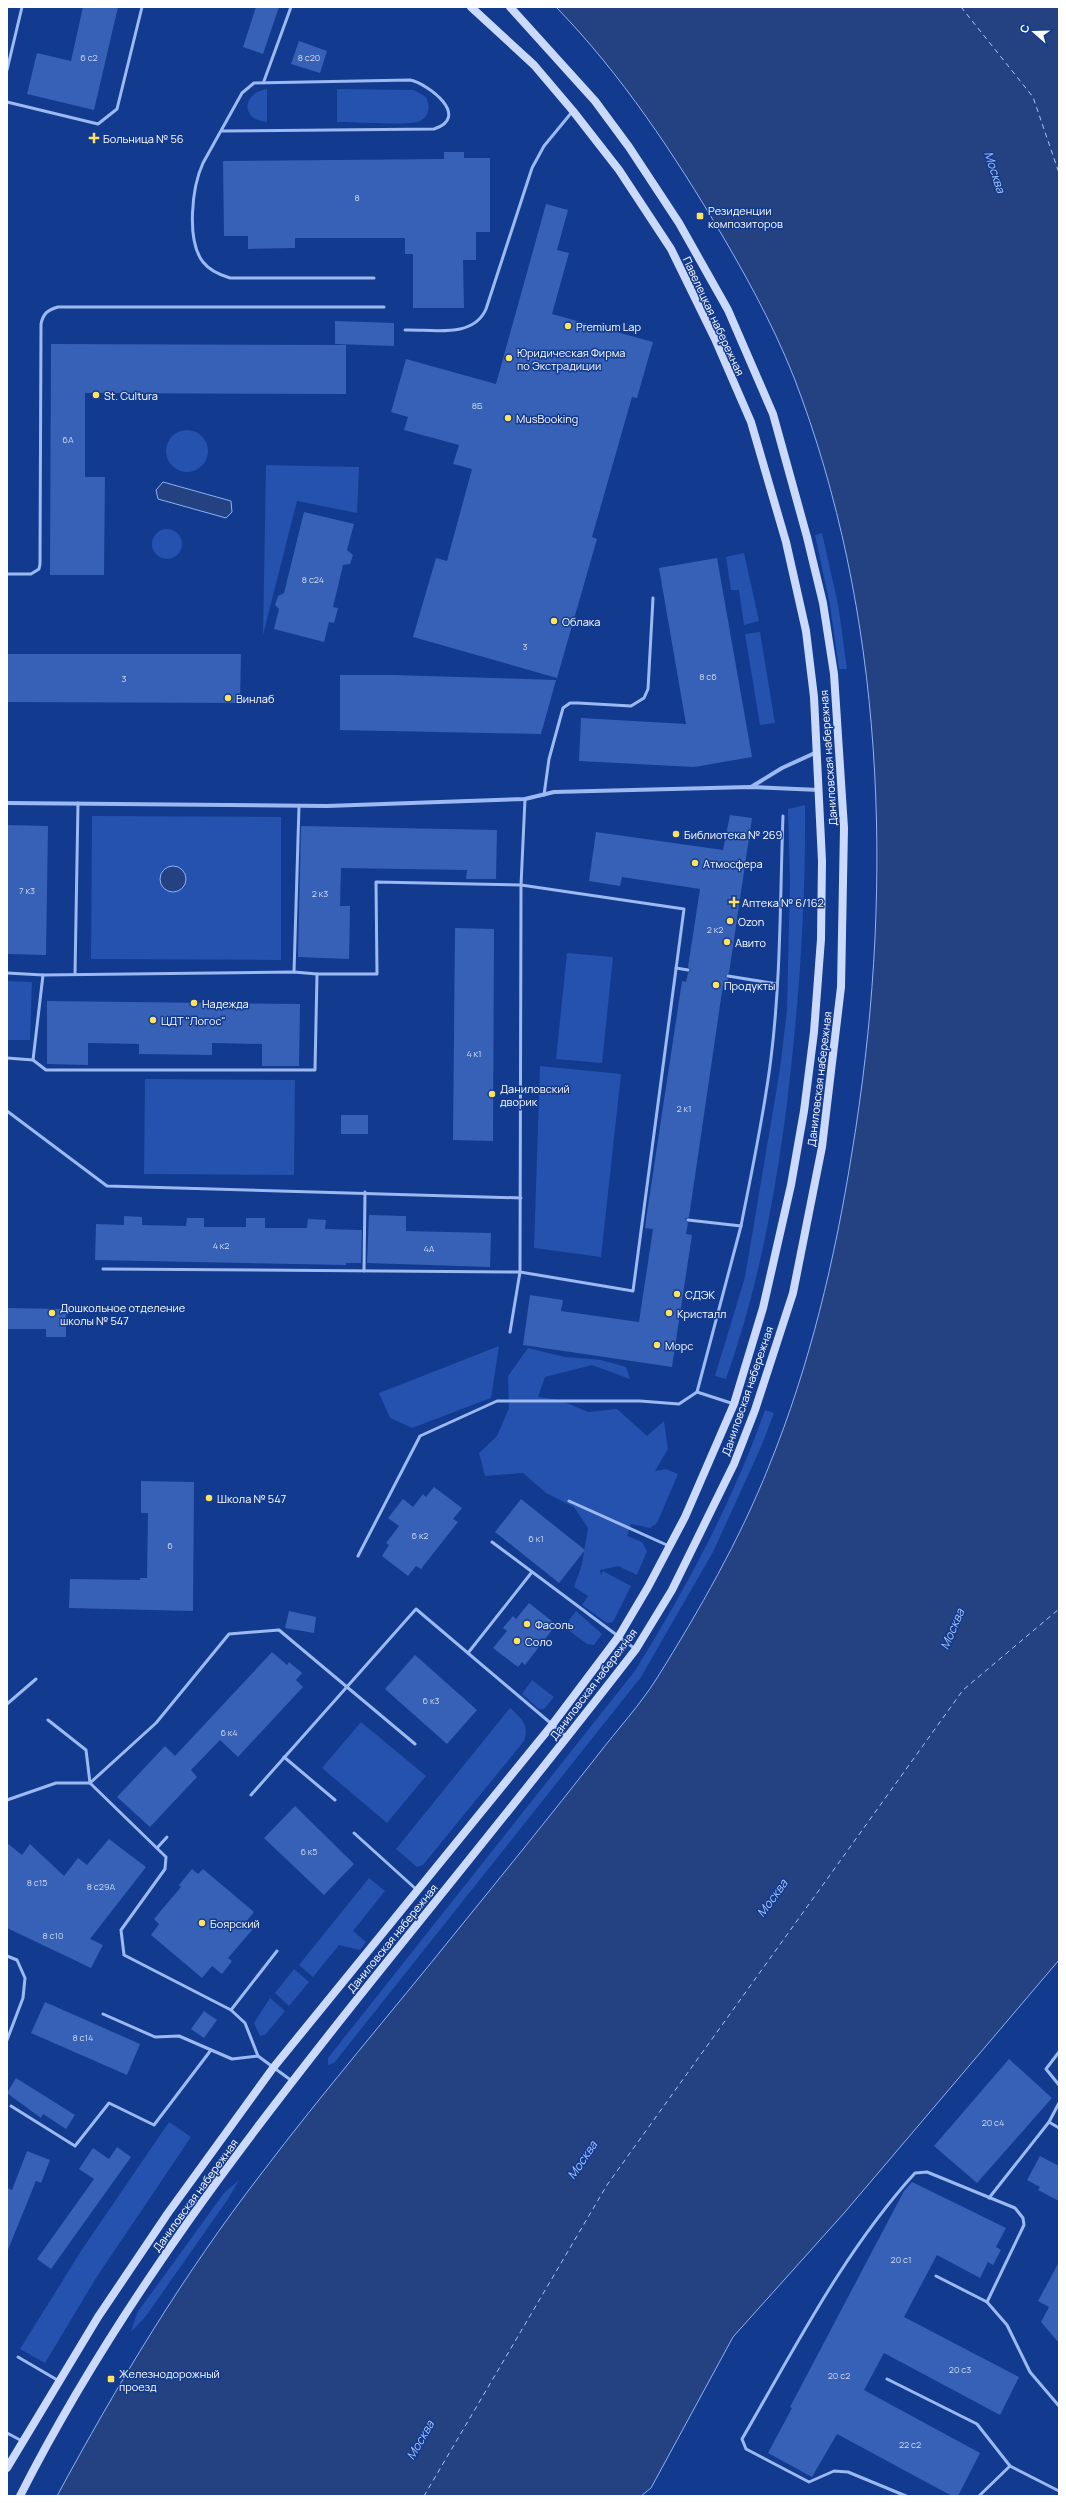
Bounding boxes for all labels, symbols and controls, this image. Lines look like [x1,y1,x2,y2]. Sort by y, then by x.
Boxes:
north arrow [1014,12,1054,52]
text: С [1016,22,1033,35]
house number: 6 с2 [80,51,98,64]
house number: 8 с20 [298,51,320,64]
place label: Больница № 56 [103,131,184,146]
marker: Больница № 56 [88,132,100,144]
water label: Москва [980,149,1010,196]
house number: 8 [354,191,360,204]
place label: Резиденции композиторов [708,203,783,231]
marker: Резиденции композиторов [695,211,705,221]
street label: Павелецкая набережная [680,254,748,378]
place label: Premium Lap [576,319,641,334]
marker: Premium Lap [563,321,573,331]
place label: Юридическая Фирма по Экстрадиции [517,345,625,373]
marker: Юридическая Фирма по Экстрадиции [504,353,514,363]
place label: St. Cultura [104,388,158,403]
marker: St. Cultura [91,390,101,400]
house number: 8Б [472,399,483,412]
place label: MusBooking [516,411,578,426]
marker: MusBooking [503,413,513,423]
house number: 6А [62,433,74,446]
house number: 8 с24 [302,573,324,586]
place label: Облака [562,614,600,629]
marker: Облака [549,616,559,626]
house number: 3 [523,640,528,653]
house number: 8 с6 [699,670,717,683]
house number: 3 [122,672,127,685]
street label: Даниловская набережная [816,690,840,826]
place label: Винлаб [236,691,274,706]
marker: Винлаб [223,693,233,703]
place label: Библиотека № 269 [684,827,782,842]
marker: Библиотека № 269 [671,829,681,839]
place label: Атмосфера [703,856,763,871]
marker: Атмосфера [690,858,700,868]
house number: 7 к3 [19,884,35,897]
house number: 2 к3 [312,887,328,900]
place label: Аптека № 6/162 [742,895,824,910]
marker: Аптека № 6/162 [729,897,739,907]
place label: Ozon [738,914,764,929]
marker: Ozon [725,916,735,926]
house number: 2 к2 [707,923,723,936]
place label: Авито [735,935,767,950]
marker: Авито [722,937,732,947]
place label: Продукты [724,978,775,993]
marker: Продукты [711,980,721,990]
place label: Надежда [202,996,249,1011]
marker: Надежда [189,998,199,1008]
street label: Даниловская набережная [803,1010,835,1148]
place label: ЦДТ "Логос" [161,1013,226,1028]
marker: ЦДТ "Логос" [148,1015,158,1025]
house number: 4 к1 [466,1047,482,1060]
place label: Даниловский дворик [500,1081,570,1109]
marker: Даниловский дворик [487,1089,497,1099]
house number: 2 к1 [677,1102,691,1115]
house number: 4 к2 [213,1239,229,1252]
house number: 4А [423,1242,435,1255]
place label: СДЭК [685,1287,715,1302]
marker: СДЭК [672,1289,682,1299]
place label: Дошкольное отделение школы № 547 [60,1300,186,1328]
place label: Кристалл [677,1306,726,1321]
marker: Дошкольное отделение школы № 547 [47,1308,57,1318]
marker: Кристалл [664,1308,674,1318]
street label: Даниловская набережная [718,1324,776,1458]
place label: Морс [665,1338,693,1353]
marker: Морс [652,1340,662,1350]
place label: Школа № 547 [217,1491,286,1506]
marker: Школа № 547 [204,1493,214,1503]
house number: 6 к2 [412,1529,428,1542]
house number: 6 к1 [528,1532,544,1545]
house number: 6 [167,1539,173,1552]
water label: Москва [936,1605,969,1652]
place label: Фасоль [535,1617,574,1632]
marker: Фасоль [522,1619,532,1629]
street label: Даниловская набережная [546,1625,640,1743]
place label: Соло [525,1634,553,1649]
marker: Соло [512,1636,522,1646]
house number: 6 к3 [423,1694,439,1707]
house number: 6 к4 [220,1726,238,1739]
house number: 6 к5 [300,1845,318,1858]
water label: Москва [753,1875,792,1920]
house number: 8 с15 [27,1876,47,1889]
house number: 8 с29А [87,1880,116,1893]
street label: Даниловская набережная [343,1880,441,1996]
place label: Боярский [210,1916,260,1931]
marker: Боярский [197,1918,207,1928]
house number: 8 с10 [42,1929,64,1942]
house number: 8 с14 [73,2031,93,2044]
house number: 20 с4 [982,2116,1004,2129]
street label: Даниловская набережная [149,2135,241,2255]
water label: Москва [563,2136,602,2183]
house number: 20 с1 [891,2253,911,2266]
house number: 20 с3 [949,2363,971,2376]
place label: Железнодорожный проезд [119,2366,220,2394]
house number: 20 с2 [828,2369,850,2382]
marker: Железнодорожный проезд [106,2374,116,2384]
water label: Москва [402,2416,439,2463]
house number: 22 с2 [899,2438,921,2451]

